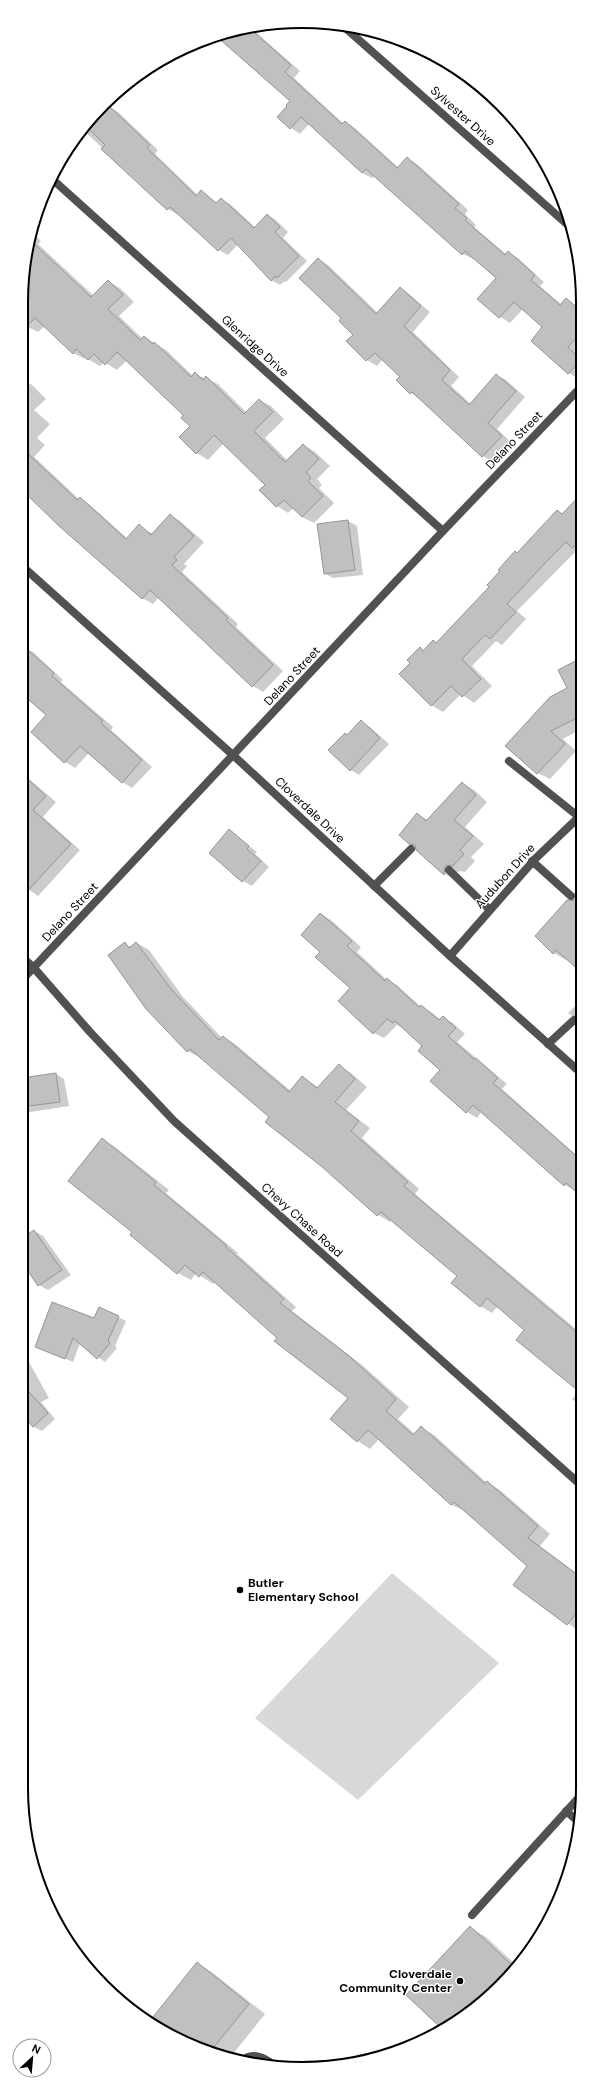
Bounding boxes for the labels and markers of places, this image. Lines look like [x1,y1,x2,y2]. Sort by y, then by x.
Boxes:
place label: Butler Elementary School [248,1575,358,1605]
marker: Butler Elementary School [235,1585,245,1595]
place label: Cloverdale Community Center [339,1966,452,1996]
marker: Cloverdale Community Center [455,1976,465,1986]

